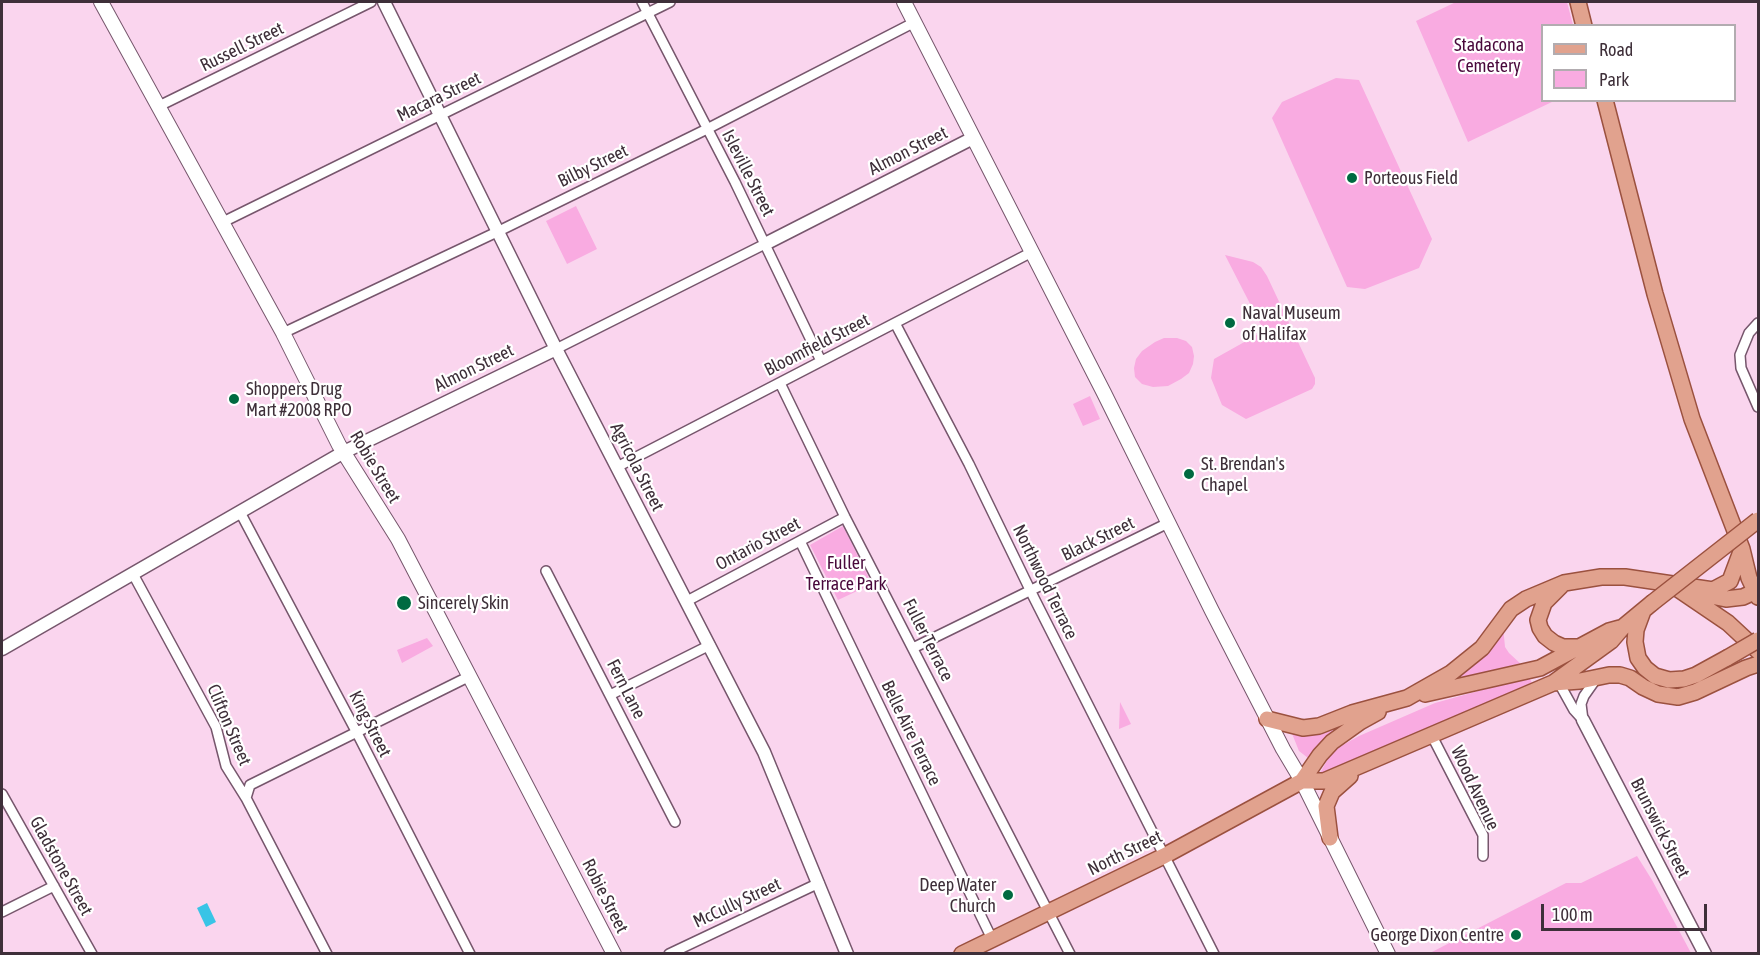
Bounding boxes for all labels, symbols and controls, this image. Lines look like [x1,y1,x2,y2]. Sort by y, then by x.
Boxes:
street label: Russell Street [197,18,287,76]
legend [1541,24,1736,102]
park label: Stadacona Cemetery [1454,34,1524,76]
text: Road [1599,39,1633,60]
street label: Macara Street [393,67,485,127]
text: Park [1599,69,1629,90]
street label: Almon Street [865,122,951,180]
street label: Isleville Street [717,126,779,220]
street label: Bilby Street [554,140,632,192]
place label: Porteous Field [1364,167,1458,189]
marker: Porteous Field [1345,171,1359,185]
place label: Naval Museum of Halifax [1242,302,1341,344]
street label: Bloomfield Street [761,309,873,381]
marker: Naval Museum of Halifax [1223,316,1237,330]
street label: Almon Street [431,340,517,396]
place label: Shoppers Drug Mart #2008 RPO [246,378,352,420]
marker: Shoppers Drug Mart #2008 RPO [227,392,241,406]
street label: Agricola Street [606,419,668,515]
street label: Robie Street [345,427,405,507]
place label: St. Brendan's Chapel [1201,453,1285,496]
marker: St. Brendan's Chapel [1182,467,1196,481]
street label: Black Street [1058,512,1138,566]
street label: Ontario Street [712,513,804,575]
street label: Northwood Terrace [1008,521,1082,643]
park label: Fuller Terrace Park [806,552,886,594]
place label: Sincerely Skin [418,592,509,614]
marker: Sincerely Skin [395,594,413,612]
street label: Fuller Terrace [898,595,958,685]
street label: Fern Lane [602,656,650,722]
street label: Belle Aire Terrace [876,677,946,789]
street label: Clifton Street [202,681,256,769]
street label: King Street [344,687,396,761]
street label: Wood Avenue [1446,743,1504,833]
street label: Brunswick Street [1626,775,1694,881]
street label: Gladstone Street [25,813,97,919]
street label: North Street [1084,826,1166,880]
street label: Robie Street [577,855,633,937]
street label: McCully Street [690,873,784,933]
place label: Deep Water Church [919,874,996,916]
marker: Deep Water Church [1001,888,1015,902]
scale bar [1544,892,1710,930]
text: 100 m [1552,904,1593,925]
place label: George Dixon Centre [1370,924,1504,946]
marker: George Dixon Centre [1509,928,1523,942]

